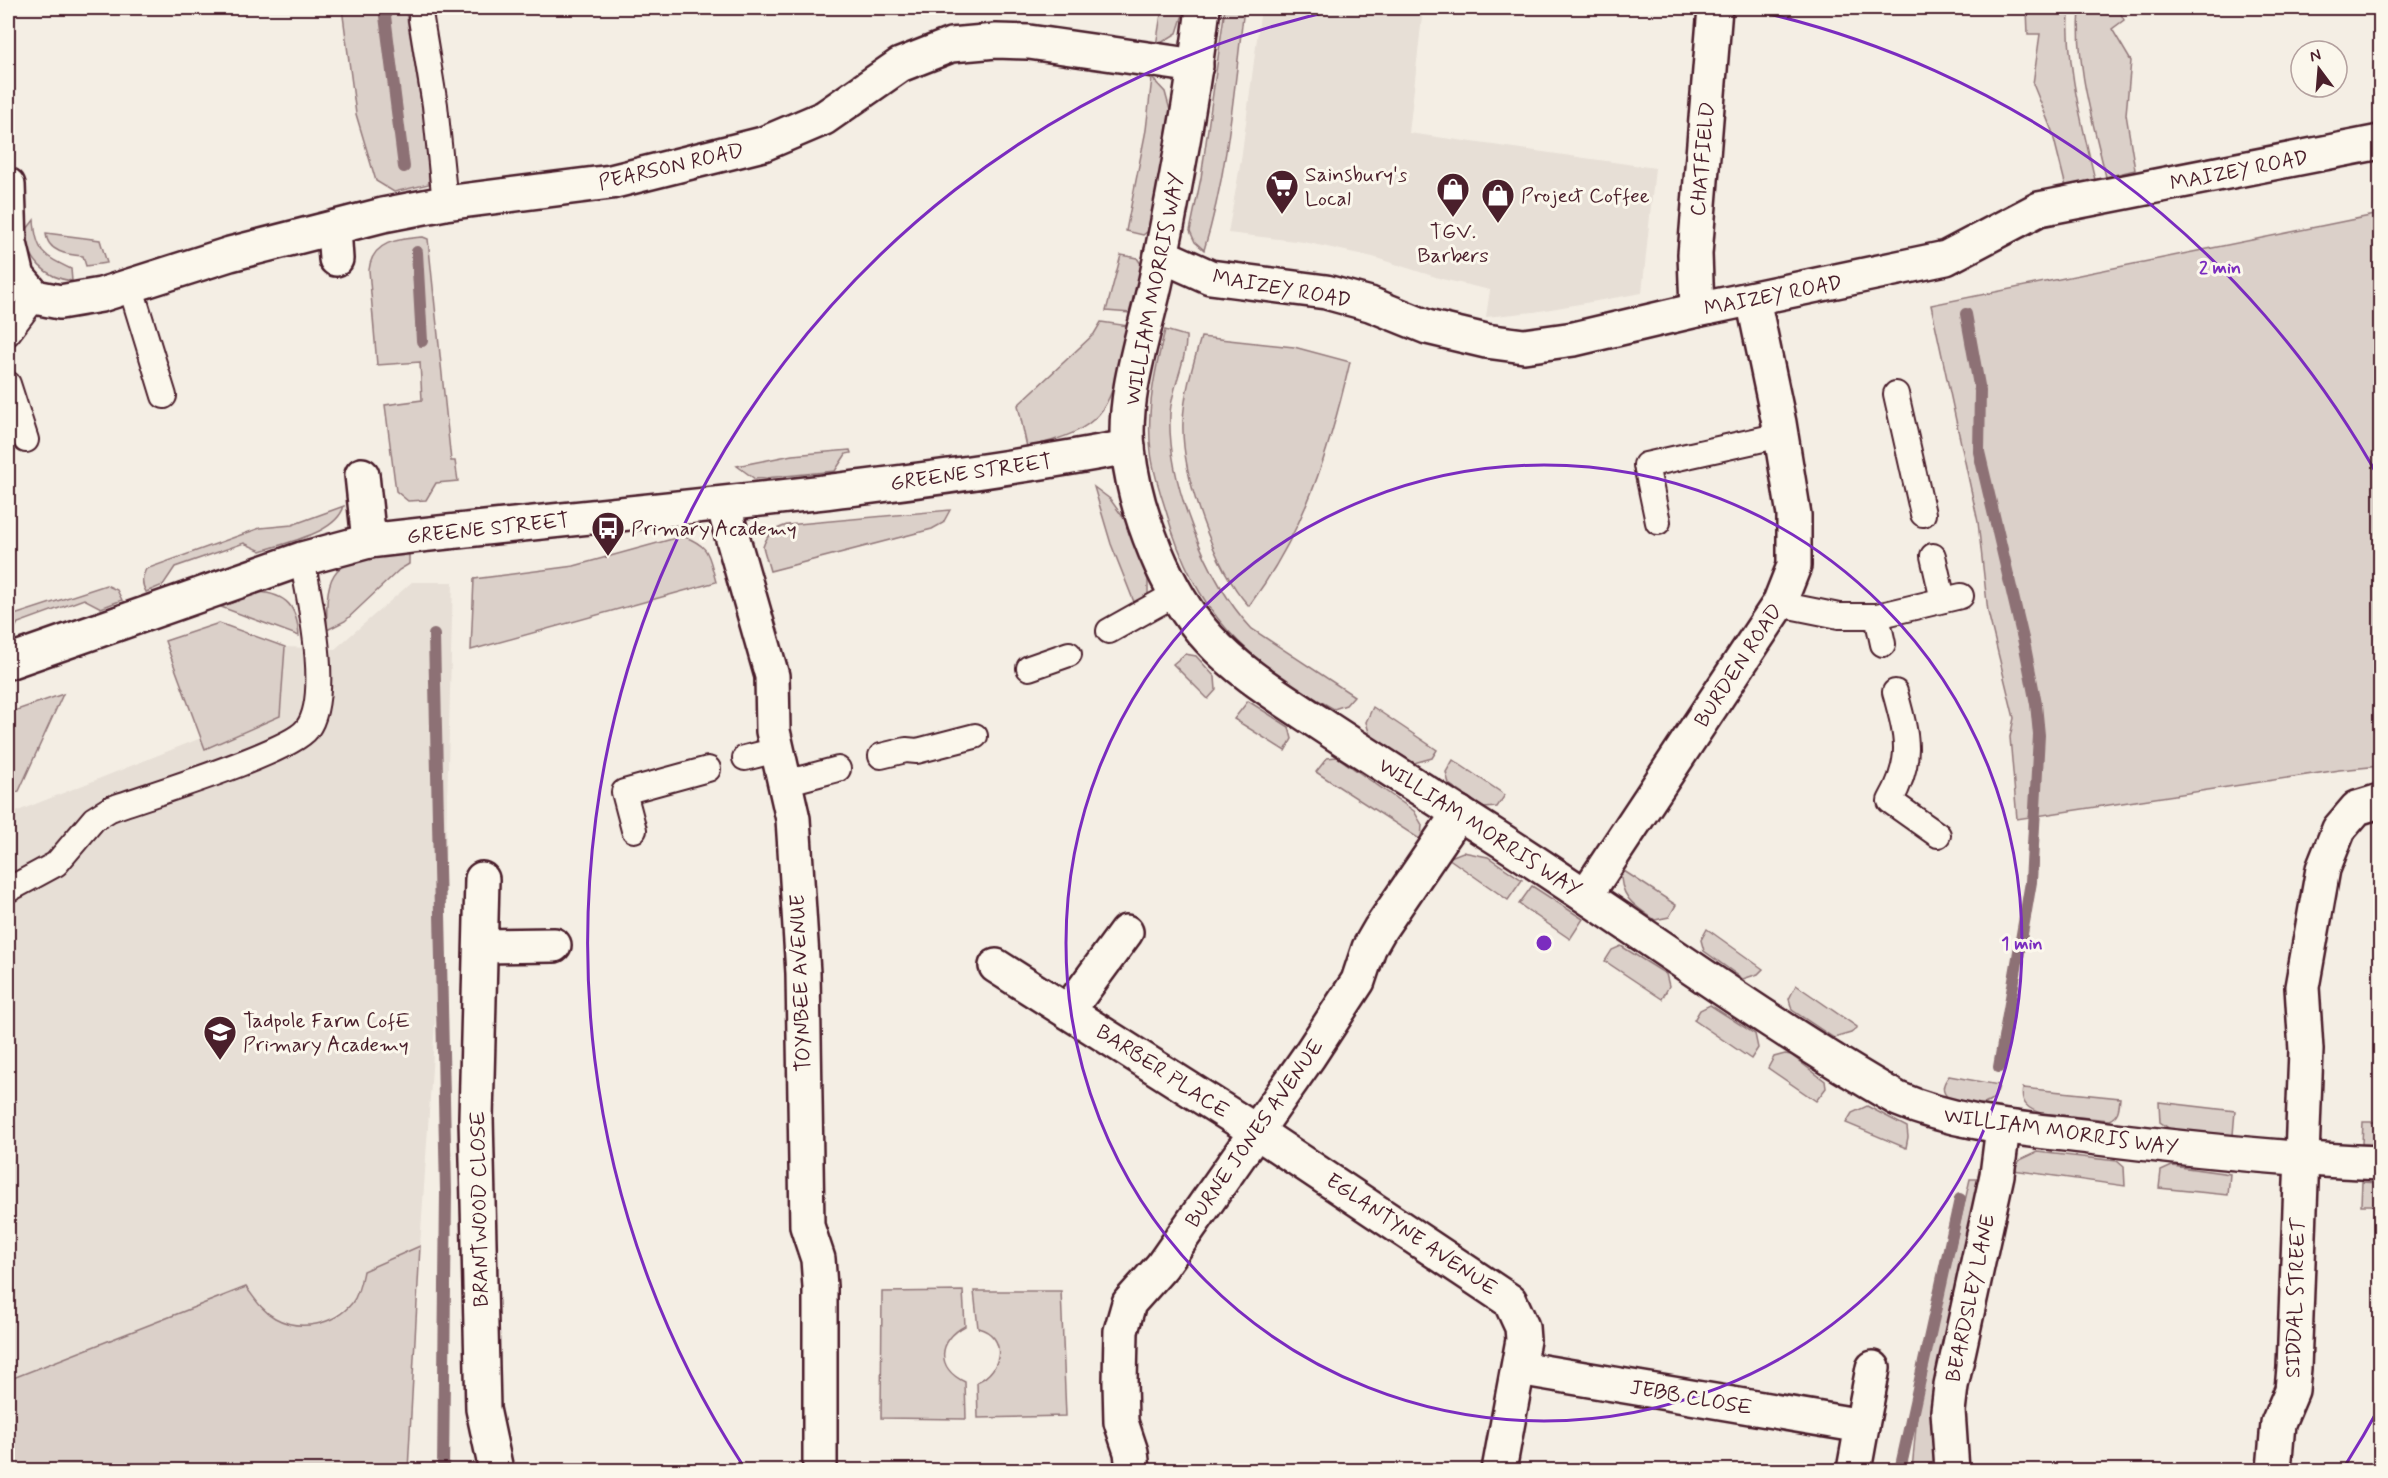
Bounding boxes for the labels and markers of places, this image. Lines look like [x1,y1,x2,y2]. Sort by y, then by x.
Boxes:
place label: Sainsbury's Local [1305,161,1407,213]
supermarket icon: Sainsbury's Local [1264,168,1300,215]
shop icon: TGV. Barbers [1435,171,1471,218]
shop icon: Project Coffee [1480,177,1516,224]
place label: Project Coffee [1521,182,1650,210]
place label: TGV. Barbers [1417,218,1489,270]
bus stop icon: Primary Academy [590,510,626,557]
place label: Primary Academy [631,515,797,543]
centre of rings [1534,933,1554,953]
place label: Tadpole Farm CofE Primary Academy [243,1007,410,1059]
school or university icon: Tadpole Farm CofE Primary Academy [202,1014,238,1061]

